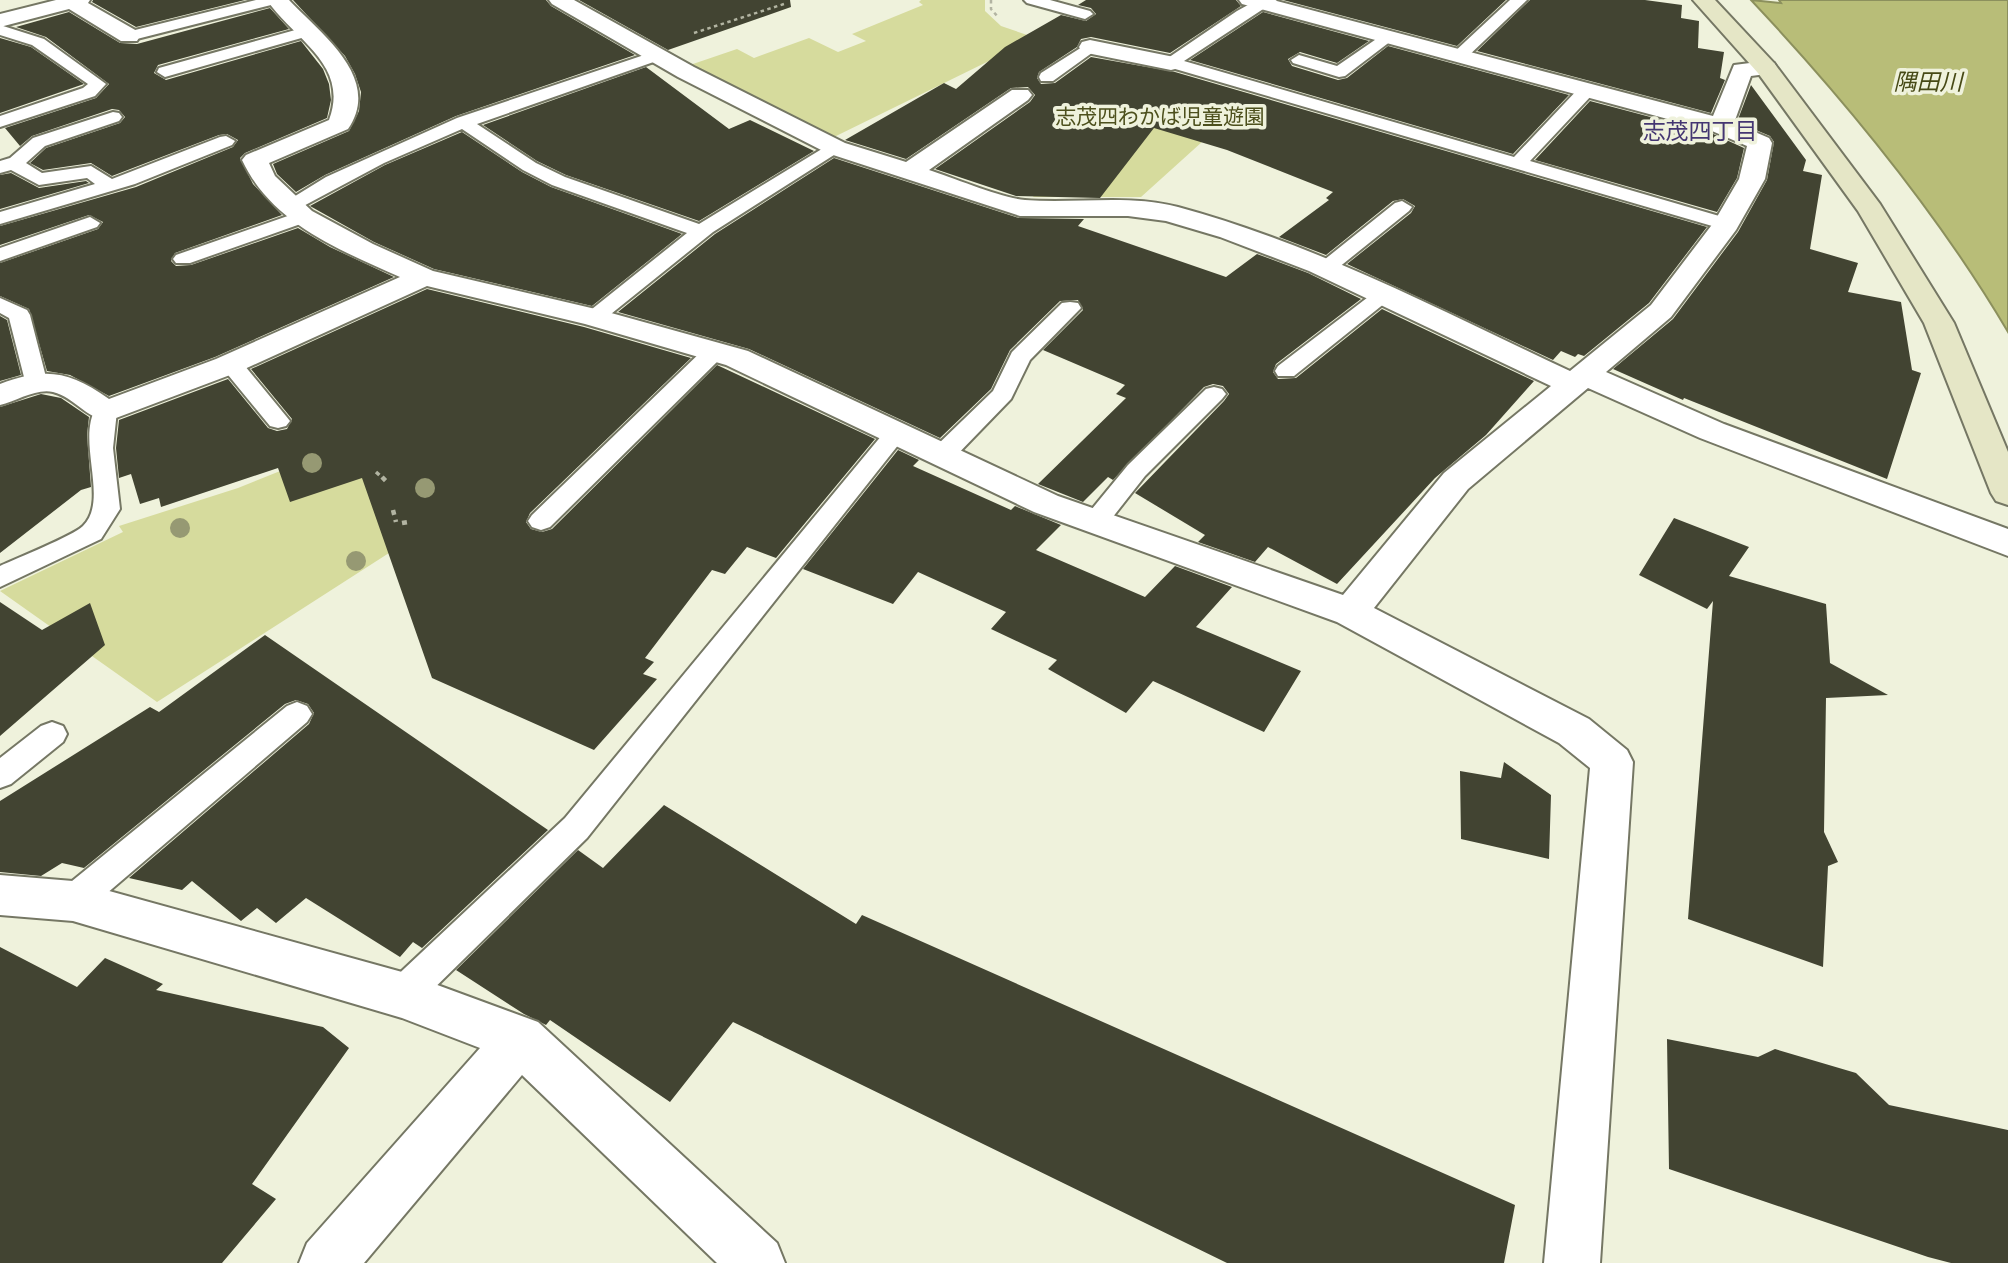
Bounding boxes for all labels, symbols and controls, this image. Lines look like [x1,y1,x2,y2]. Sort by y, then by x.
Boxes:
water label: 隅田川 [1894,69,1966,97]
park label: 志茂四わかば児童遊園 [1055,105,1265,130]
district label: 志茂四丁目 [1643,118,1758,146]

